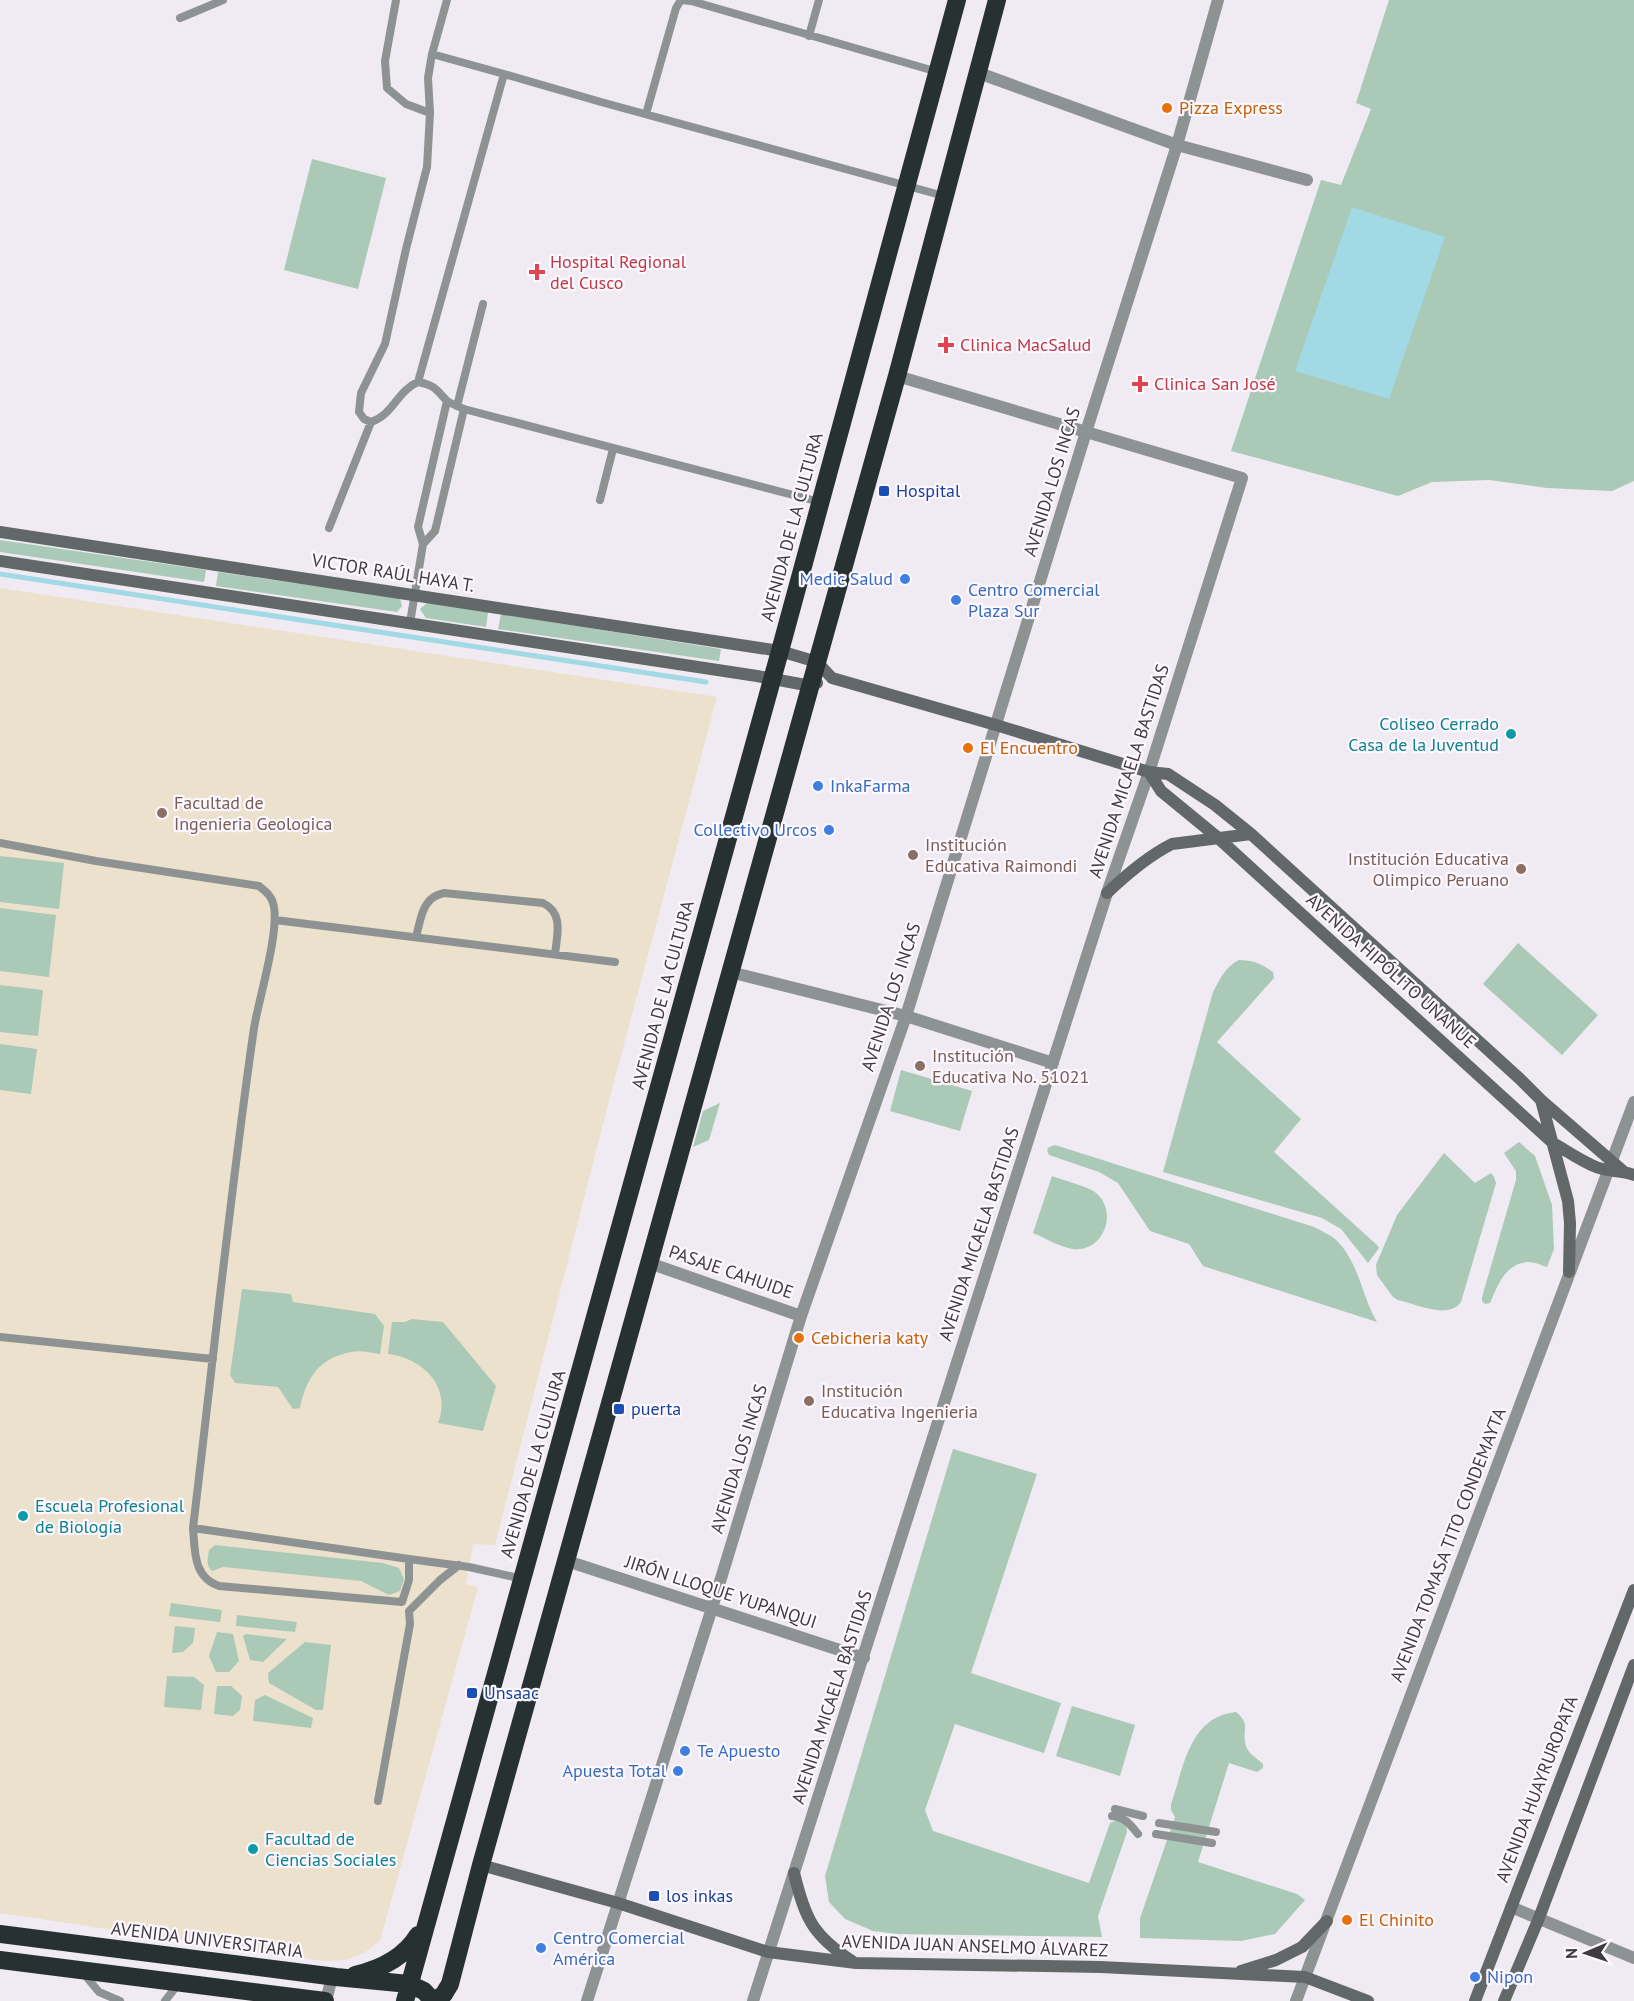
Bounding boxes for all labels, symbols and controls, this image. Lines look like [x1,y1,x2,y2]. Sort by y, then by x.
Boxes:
place label: Pizza Express [1179,96,1283,119]
marker: Pizza Express [1160,101,1174,115]
place label: Hospital Regional del Cusco [550,250,687,294]
marker: Hospital Regional del Cusco [528,263,546,281]
place label: Clinica MacSalud [960,333,1091,356]
marker: Clinica MacSalud [937,336,955,354]
place label: Clinica San José [1154,372,1276,395]
marker: Clinica San José [1131,375,1149,393]
street label: AVENIDA LOS INCAS [1018,404,1085,559]
street label: AVENIDA DE LA CULTURA [755,429,828,624]
place label: Hospital [896,479,961,502]
marker: Hospital [877,484,891,498]
street label: VICTOR RAÚL HAYA T. [309,548,476,597]
place label: Medic Salud [799,567,893,590]
marker: Medic Salud [898,572,912,586]
place label: Centro Comercial Plaza Sur [968,578,1100,622]
marker: Centro Comercial Plaza Sur [949,593,963,607]
street label: AVENIDA MICAELA BASTIDAS [1083,661,1174,881]
place label: Coliseo Cerrado Casa de la Juventud [1348,712,1499,756]
marker: Coliseo Cerrado Casa de la Juventud [1504,727,1518,741]
place label: El Encuentro [980,736,1078,759]
marker: El Encuentro [961,741,975,755]
place label: InkaFarma [830,774,911,797]
marker: InkaFarma [811,779,825,793]
place label: Facultad de Ingenieria Geologica [174,791,332,835]
marker: Facultad de Ingenieria Geologica [155,806,169,820]
place label: Collectivo Urcos [693,818,817,841]
marker: Collectivo Urcos [822,823,836,837]
place label: Institución Educativa Raimondi [925,833,1077,877]
place label: Institución Educativa Olimpico Peruano [1348,847,1509,891]
marker: Institución Educativa Raimondi [906,848,920,862]
marker: Institución Educativa Olimpico Peruano [1514,862,1528,876]
street label: AVENIDA HIPÓLITO UNANUE [1302,888,1481,1053]
street label: AVENIDA DE LA CULTURA [626,897,699,1092]
street label: AVENIDA LOS INCAS [856,920,925,1074]
place label: Institución Educativa No. 51021 [932,1044,1089,1088]
marker: Institución Educativa No. 51021 [913,1059,927,1073]
street label: AVENIDA MICAELA BASTIDAS [933,1124,1024,1344]
street label: PASAJE CAHUIDE [666,1239,796,1304]
place label: Cebicheria katy [811,1326,929,1349]
marker: Cebicheria katy [792,1331,806,1345]
street label: AVENIDA DE LA CULTURA [495,1367,571,1561]
place label: Institución Educativa Ingenieria [821,1379,978,1423]
street label: AVENIDA LOS INCAS [705,1381,772,1536]
marker: Institución Educativa Ingenieria [802,1394,816,1408]
place label: puerta [631,1397,681,1420]
marker: puerta [612,1402,626,1416]
street label: AVENIDA TOMASA TITO CONDEMAYTA [1384,1404,1511,1685]
place label: Escuela Profesional de Biología [35,1494,185,1538]
marker: Escuela Profesional de Biología [16,1509,30,1523]
street label: JIRÓN LLOQUE YUPANQUI [622,1549,820,1633]
street label: AVENIDA MICAELA BASTIDAS [786,1587,877,1807]
place label: Unsaac [484,1681,539,1704]
marker: Unsaac [465,1686,479,1700]
street label: AVENIDA HUAYRUROPATA [1490,1692,1583,1886]
place label: Te Apuesto [697,1739,780,1762]
marker: Te Apuesto [678,1744,692,1758]
place label: Apuesta Total [562,1759,667,1782]
marker: Apuesta Total [671,1764,685,1778]
place label: Facultad de Ciencias Sociales [265,1827,396,1871]
marker: Facultad de Ciencias Sociales [246,1842,260,1856]
place label: los inkas [666,1884,733,1907]
marker: los inkas [647,1889,661,1903]
place label: El Chinito [1359,1908,1434,1931]
marker: El Chinito [1340,1913,1354,1927]
street label: AVENIDA UNIVERSITARIA [110,1916,305,1963]
north arrow [1556,1923,1616,1983]
place label: Centro Comercial América [553,1926,685,1970]
street label: AVENIDA JUAN ANSELMO ÁLVAREZ [841,1929,1109,1962]
marker: Centro Comercial América [534,1941,548,1955]
text: N [1561,1948,1581,1959]
place label: Nipon [1487,1965,1533,1988]
marker: Nipon [1468,1970,1482,1984]

